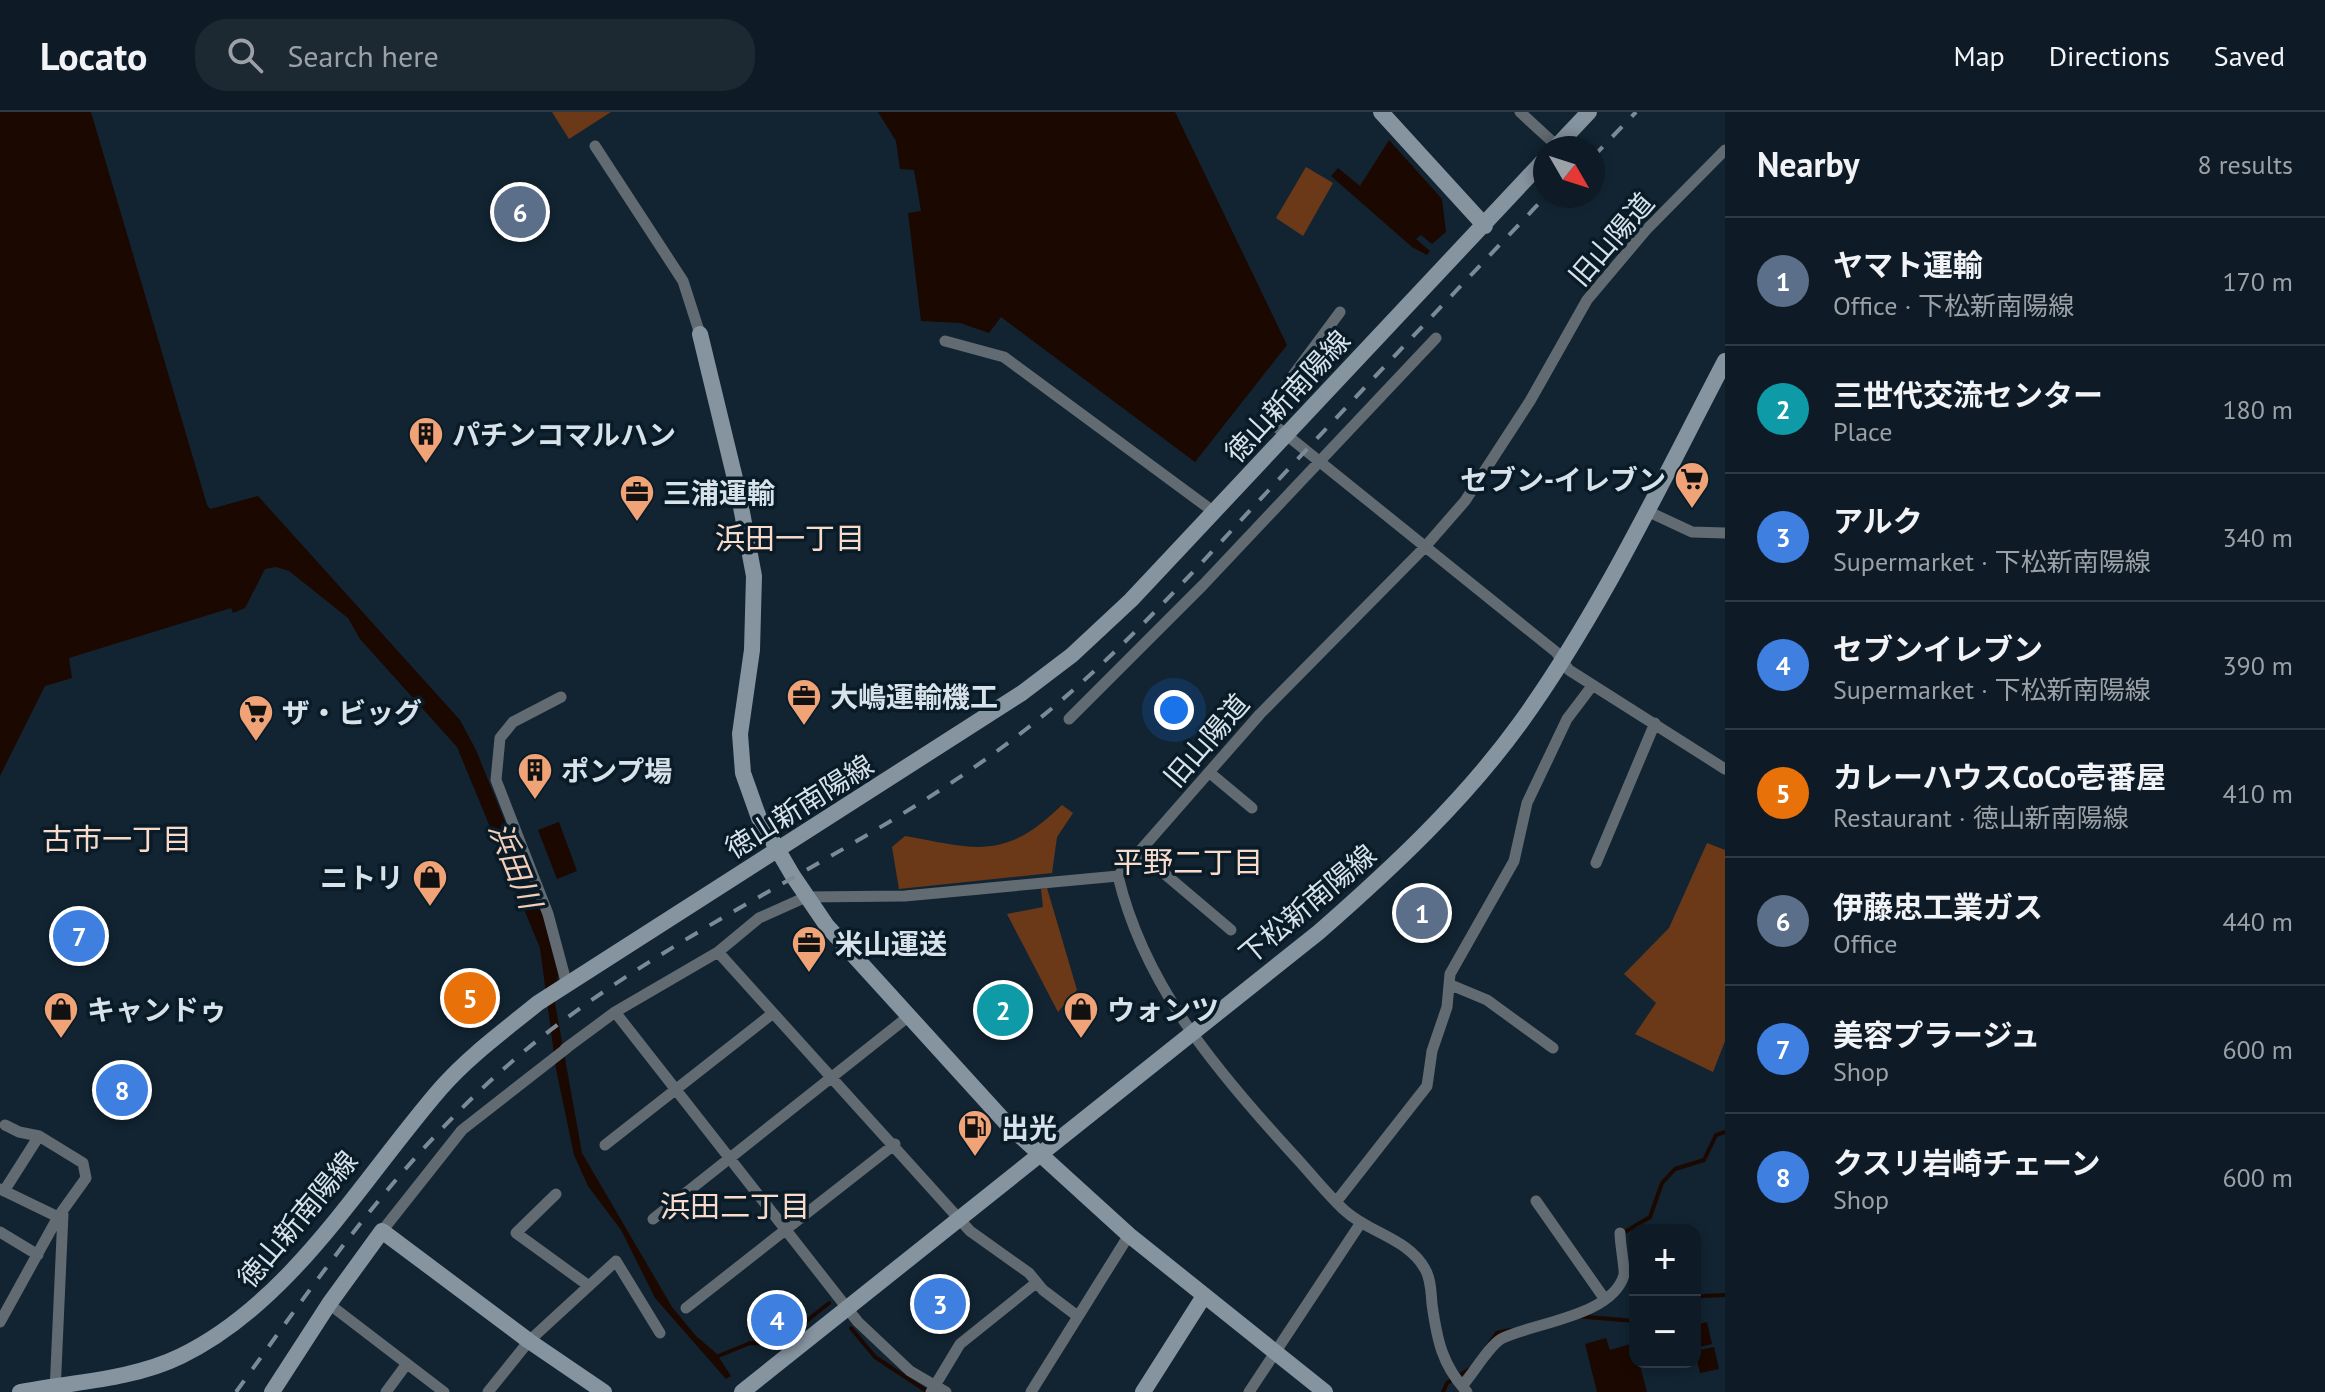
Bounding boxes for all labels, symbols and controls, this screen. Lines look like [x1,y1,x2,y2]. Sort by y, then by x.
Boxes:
search box [195,19,755,91]
text: Locato [40,31,147,80]
icon: search [223,33,267,77]
text: Search here [287,36,439,75]
text: Map [1954,37,2005,74]
text: Directions [2049,37,2170,74]
text: Saved [2214,37,2285,74]
north arrow [1533,136,1605,208]
text: Nearby [1757,142,1859,186]
text: 8 results [2198,148,2293,181]
pin: 6 [494,182,546,242]
street label: 旧山陽道 [1560,185,1662,293]
text: ヤマト運輸 [1833,245,1983,284]
text: 1 [1776,265,1790,298]
text: 170 m [2222,265,2293,298]
text: Office · 下松新南陽線 [1833,289,2074,322]
street label: 徳山新南陽線 [1216,322,1358,470]
text: 三世代交流センター [1833,375,2103,414]
text: 2 [1776,393,1790,426]
text: 180 m [2222,393,2293,426]
building icon: パチンコマルハン [407,415,445,465]
text: Place [1833,415,1892,448]
place label: パチンコマルハン [452,416,676,453]
supermarket icon: セブン-イレブン [1673,460,1711,510]
place label: セブン-イレブン [1460,461,1666,498]
office icon: 三浦運輸 [618,473,656,523]
place label: 三浦運輸 [663,474,775,511]
text: アルク [1833,501,1923,540]
district label: 浜田一丁目 [715,518,865,557]
text: 3 [1776,521,1790,554]
text: 340 m [2222,521,2293,554]
text: Supermarket · 下松新南陽線 [1833,545,2151,578]
text: セブンイレブン [1833,629,2043,668]
text: 4 [1776,649,1790,682]
text: 390 m [2222,649,2293,682]
text: Supermarket · 下松新南陽線 [1833,673,2151,706]
office icon: 大嶋運輸機工 [785,677,823,727]
place label: 大嶋運輸機工 [830,678,998,715]
street label: 旧山陽道 [1155,686,1257,794]
your location [1154,690,1194,730]
supermarket icon: ザ・ビッグ [237,693,275,743]
place label: ザ・ビッグ [282,694,422,731]
street label: 徳山新南陽線 [718,746,880,866]
building icon: ポンプ場 [516,751,554,801]
place label: ポンプ場 [561,752,672,789]
text: カレーハウスCoCo壱番屋 [1833,757,2166,796]
text: 5 [1776,777,1790,810]
text: 410 m [2222,777,2293,810]
text: Restaurant · 徳山新南陽線 [1833,801,2129,834]
water label: 浜田川 [481,816,552,917]
district label: 古市一丁目 [42,819,192,858]
street label: 下松新南陽線 [1231,836,1383,972]
district label: 平野二丁目 [1113,842,1263,881]
shop icon: ニトリ [411,858,449,908]
place label: ニトリ [320,859,404,896]
pin: 1 [1396,883,1448,943]
text: 伊藤忠工業ガス [1833,887,2043,926]
text: 6 [1776,905,1790,938]
text: 440 m [2222,905,2293,938]
pin: 7 [53,906,105,966]
office icon: 米山運送 [790,924,828,974]
place label: 米山運送 [835,925,947,962]
text: Office [1833,927,1897,960]
pin: 5 [444,968,496,1028]
pin: 2 [977,980,1029,1040]
shop icon: キャンドゥ [42,990,80,1040]
shop icon: ウォンツ [1062,990,1100,1040]
place label: キャンドゥ [87,991,227,1028]
place label: ウォンツ [1107,991,1219,1028]
text: 美容プラージュ [1833,1015,2040,1054]
text: 7 [1776,1033,1790,1066]
text: 600 m [2222,1033,2293,1066]
text: Shop [1833,1055,1889,1088]
pin: 8 [96,1060,148,1120]
fuel station icon: 出光 [956,1108,994,1158]
place label: 出光 [1001,1109,1057,1146]
street label: 徳山新南陽線 [229,1143,365,1295]
text: クスリ岩崎チェーン [1833,1143,2101,1182]
text: 8 [1776,1161,1790,1194]
text: 600 m [2222,1161,2293,1194]
text: Shop [1833,1183,1889,1216]
district label: 浜田二丁目 [660,1186,810,1225]
map controls [1629,1224,1701,1368]
button: + [1629,1224,1701,1296]
pin: 3 [914,1274,966,1334]
pin: 4 [751,1290,803,1350]
button: − [1629,1296,1701,1368]

